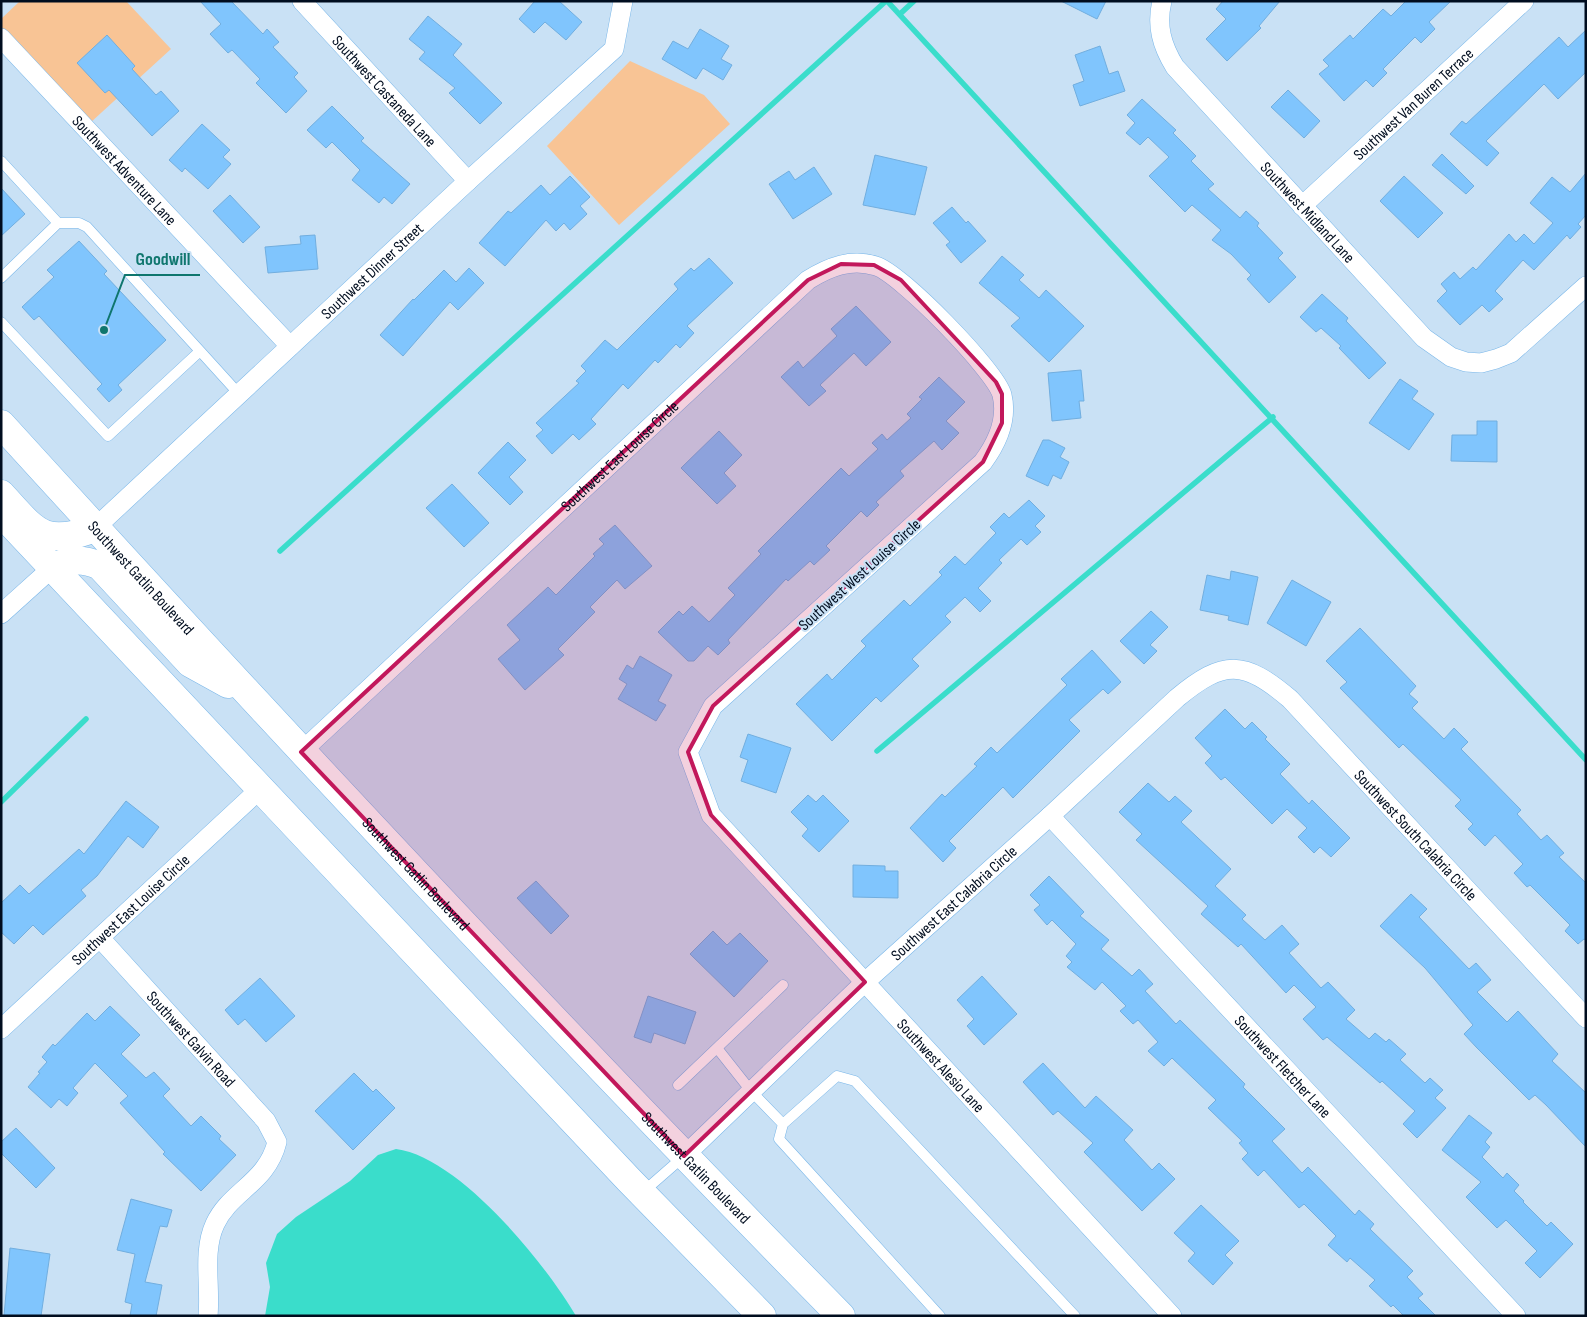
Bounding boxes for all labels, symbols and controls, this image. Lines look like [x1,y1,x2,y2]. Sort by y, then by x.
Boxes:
street label: Southwest Castaneda Lane [327,32,440,151]
street label: Southwest Van Buren Terrace [1350,45,1478,165]
street label: Southwest Adventure Lane [68,112,180,230]
street label: Southwest Midland Lane [1256,158,1358,267]
street label: Southwest Dinner Street [318,219,428,324]
callout: Goodwill [125,242,200,275]
text: Goodwill [136,249,190,270]
street label: Southwest East Louise Circle [558,397,683,516]
street label: Southwest West Louise Circle [795,515,925,635]
street label: Southwest Gatlin Boulevard [83,517,197,639]
street label: Southwest South Calabria Circle [1350,766,1480,905]
street label: Southwest Gatlin Boulevard [358,814,473,935]
street label: Southwest East Calabria Circle [888,842,1021,965]
street label: Southwest East Louise Circle [68,851,194,970]
street label: Southwest Galvin Road [142,988,239,1092]
street label: Southwest Fletcher Lane [1230,1012,1334,1122]
street label: Southwest Alesio Lane [892,1016,988,1117]
street label: Southwest Gatlin Boulevard [637,1109,754,1228]

